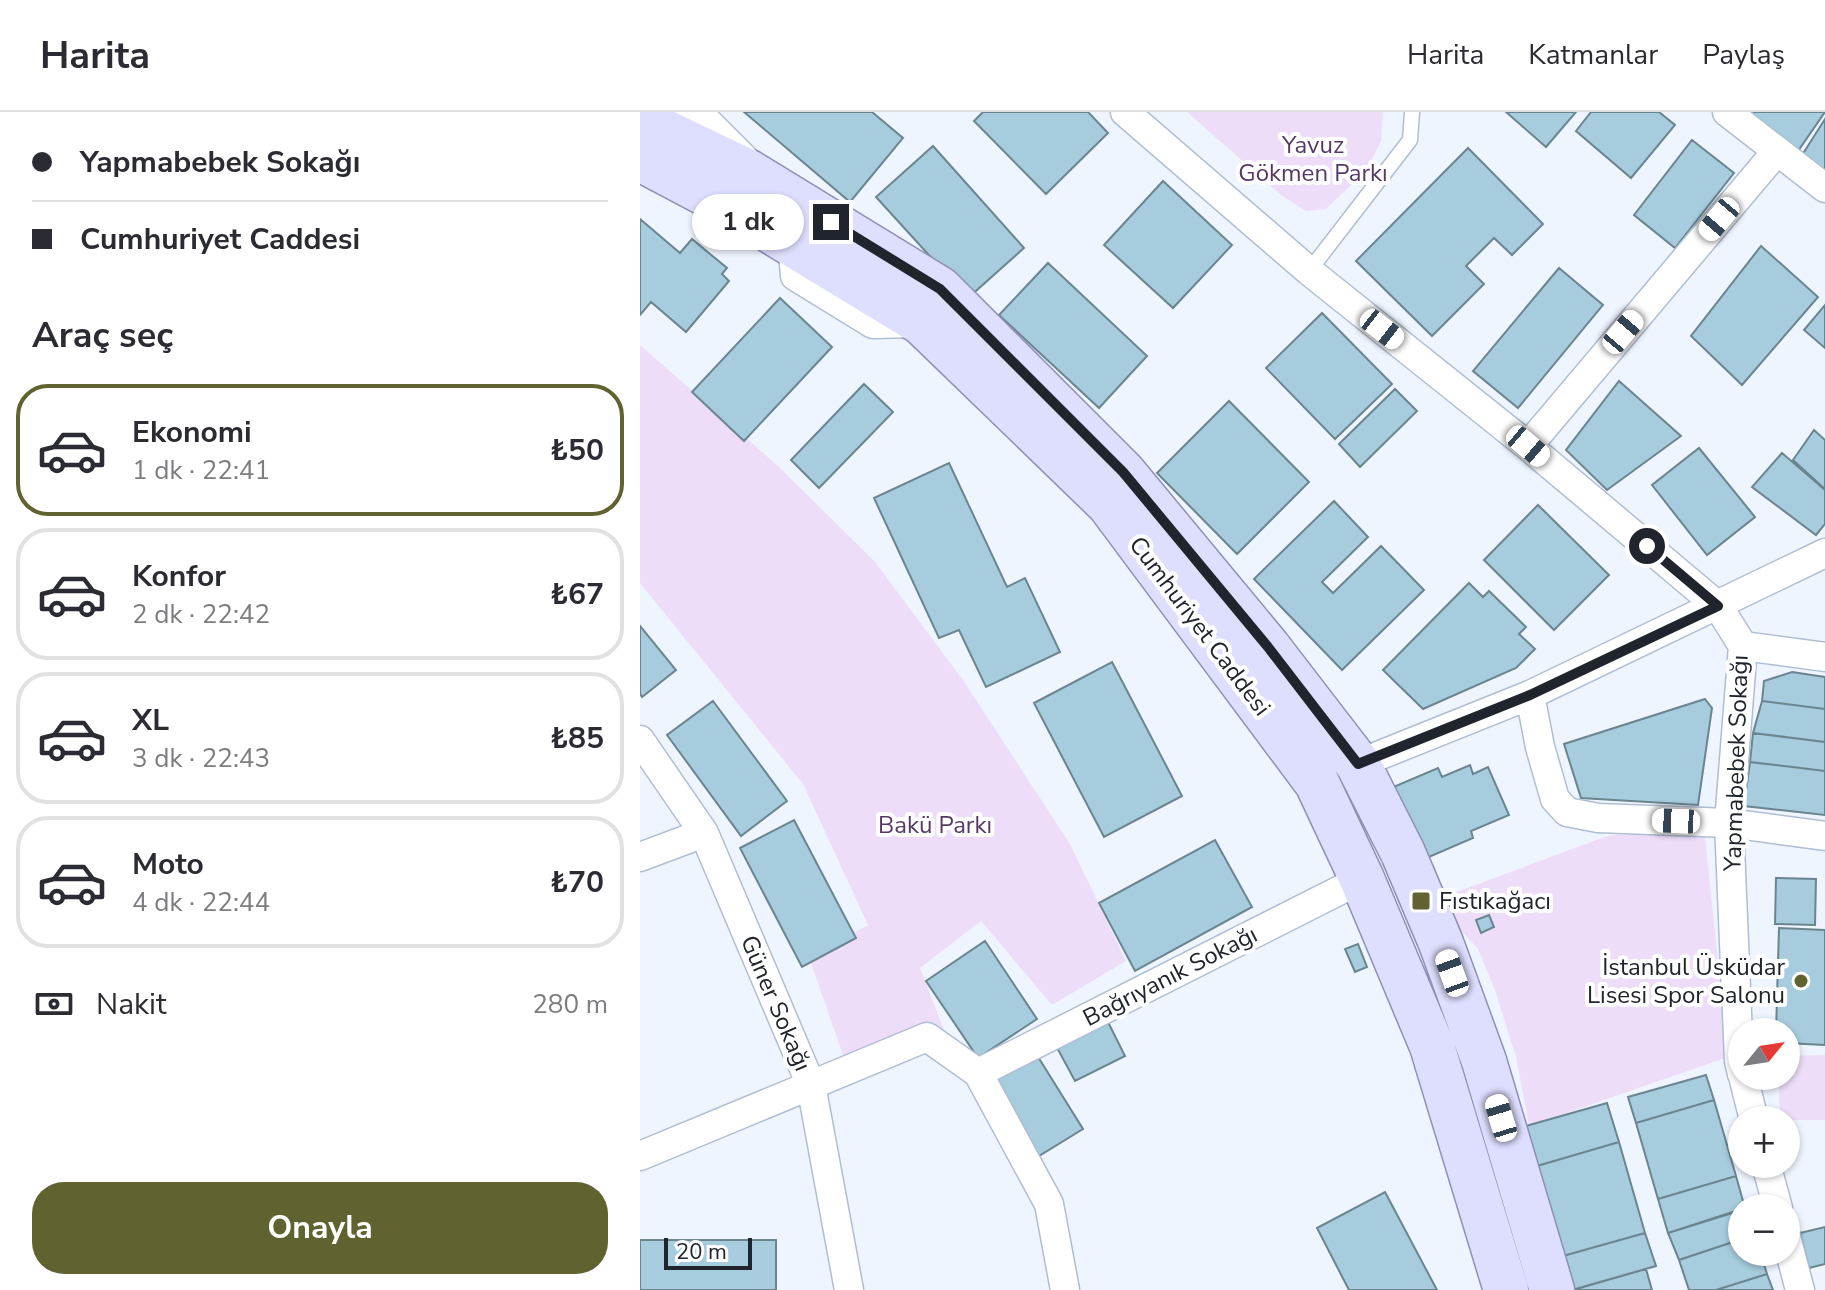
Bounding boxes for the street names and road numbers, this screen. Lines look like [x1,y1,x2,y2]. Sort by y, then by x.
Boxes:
street label: Cumhuriyet Caddesi [1122,530,1278,722]
street label: Yapmabebek Sokağı [1716,654,1756,873]
street label: Bağrıyanık Sokağı [1077,918,1263,1034]
street label: Güner Sokağı [733,930,819,1076]

